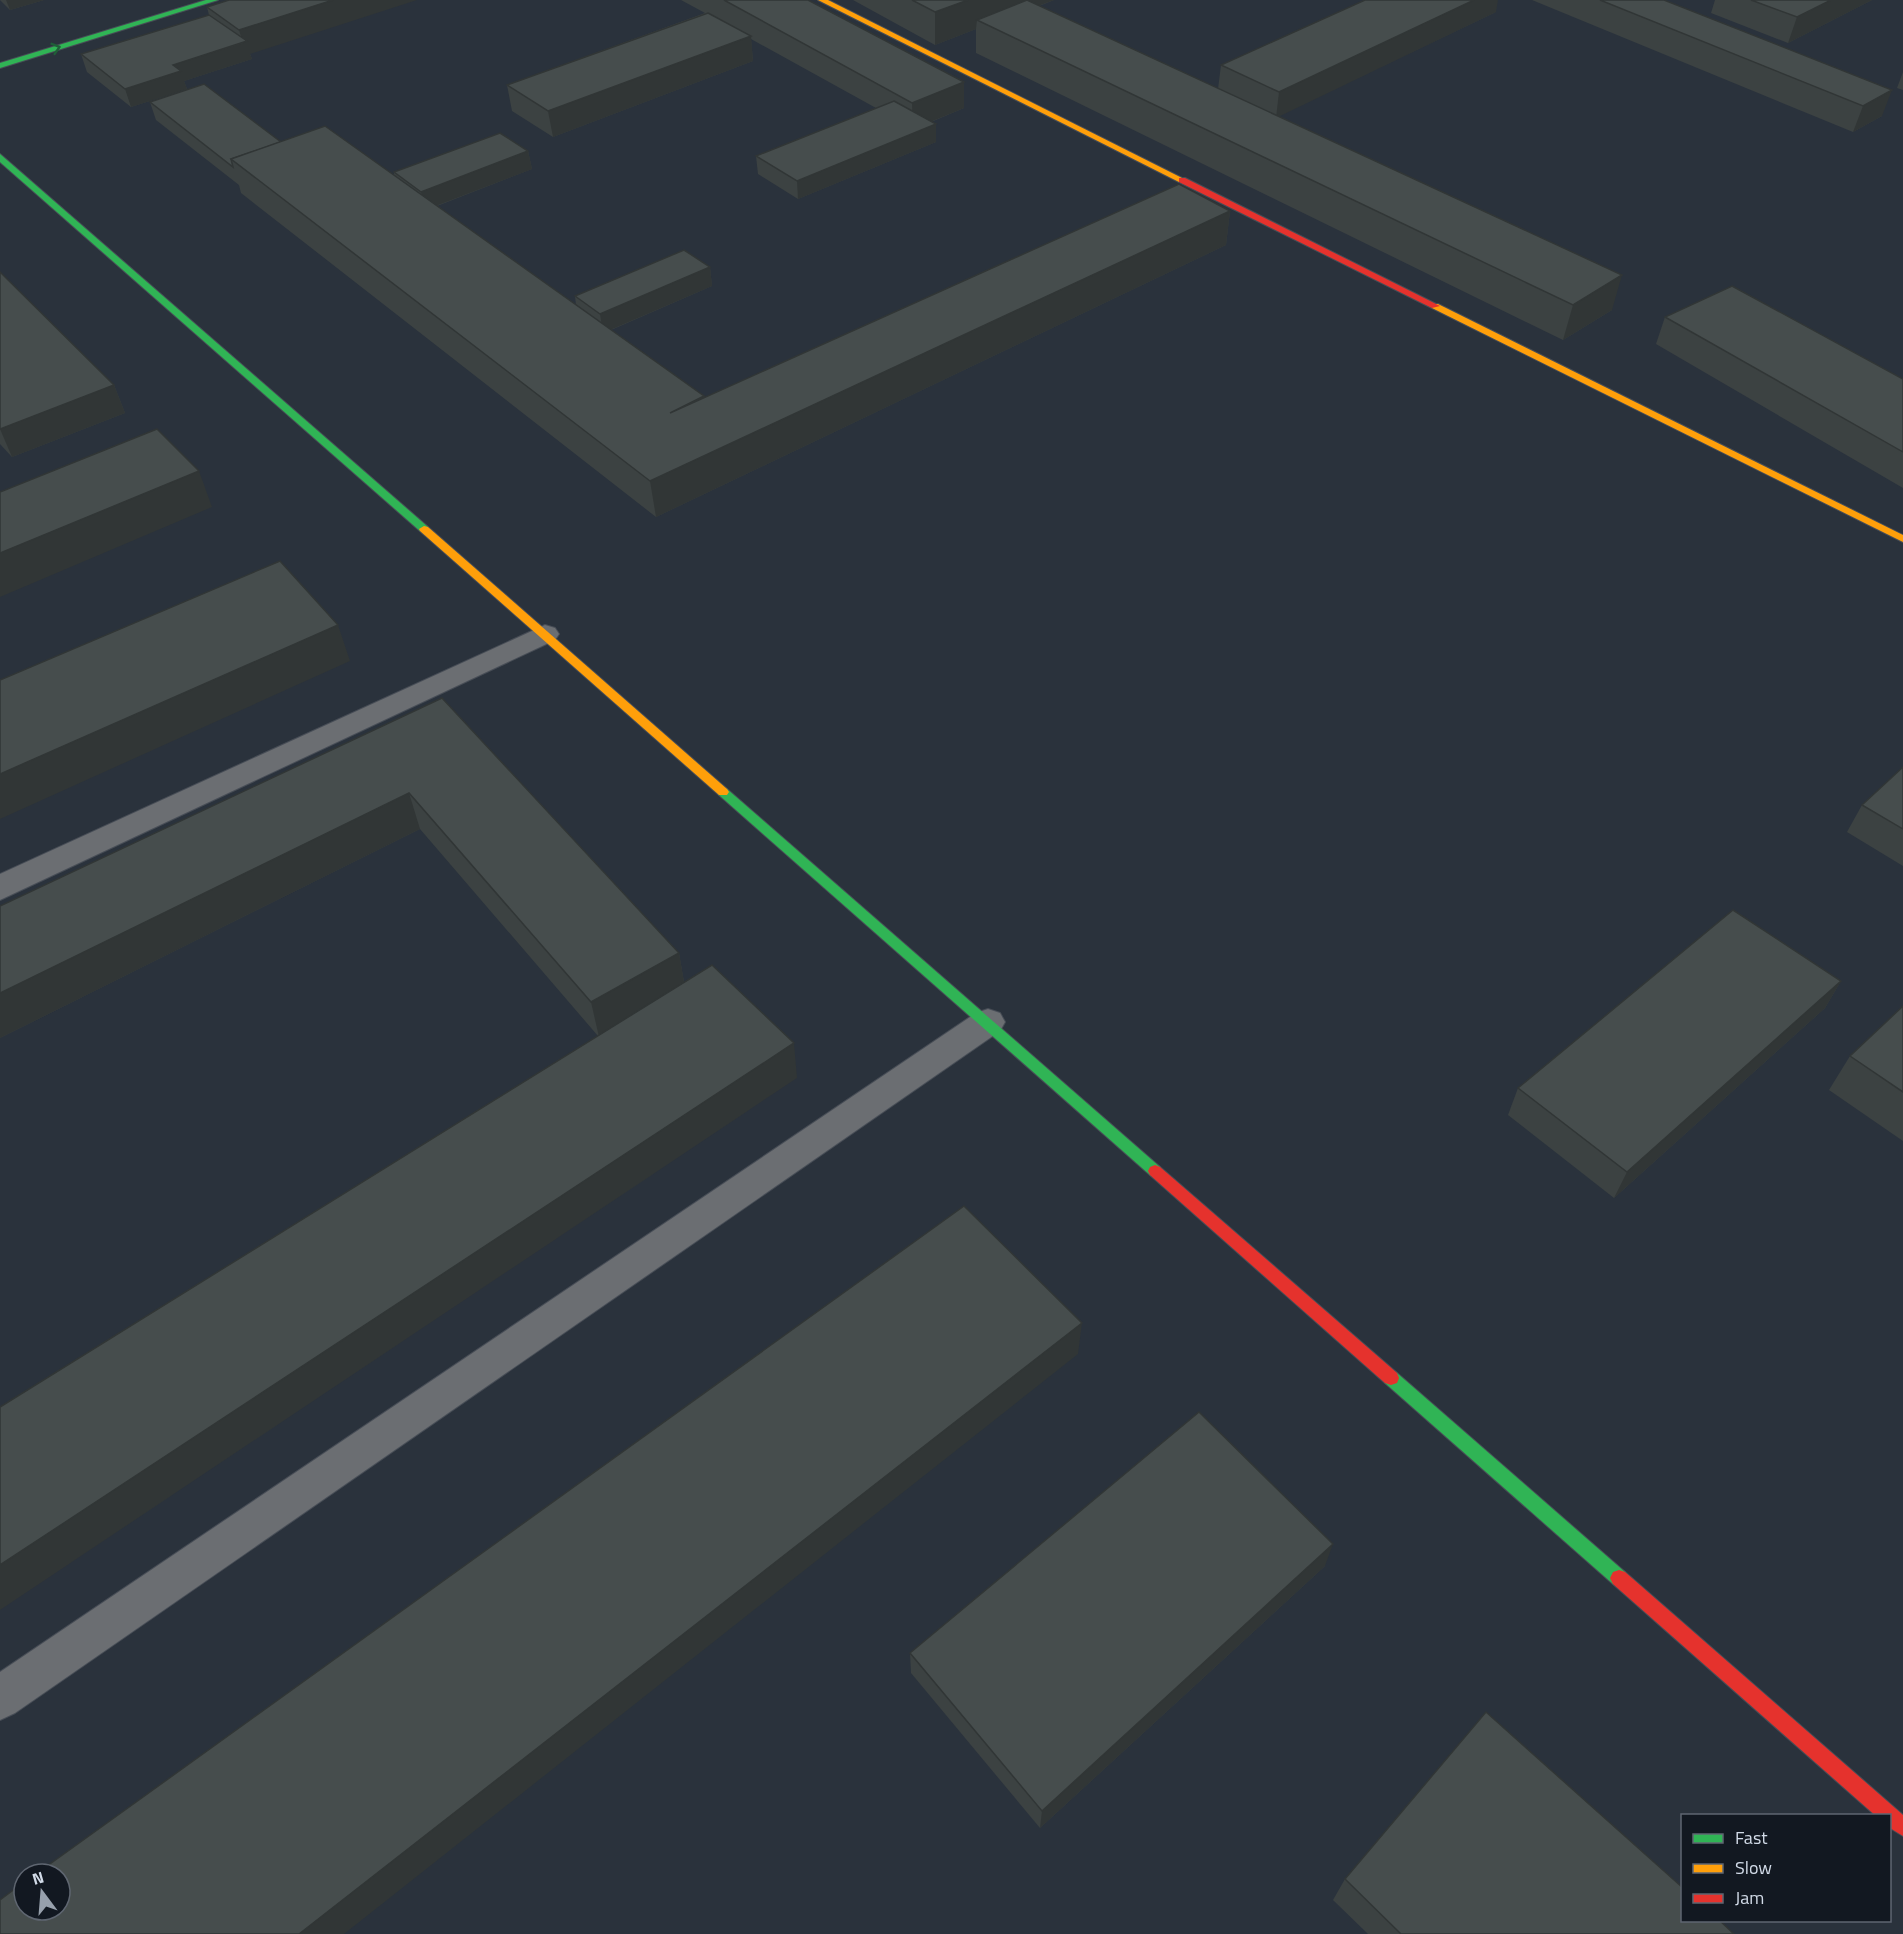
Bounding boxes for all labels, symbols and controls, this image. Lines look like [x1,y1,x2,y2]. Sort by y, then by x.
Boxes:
one-way arrow [50,43,61,55]
legend [1681,1814,1891,1922]
text: Fast [1735,1824,1768,1851]
text: Slow [1735,1854,1772,1881]
north arrow [12,1862,72,1922]
text: N [29,1865,47,1891]
text: Jam [1735,1884,1764,1911]

